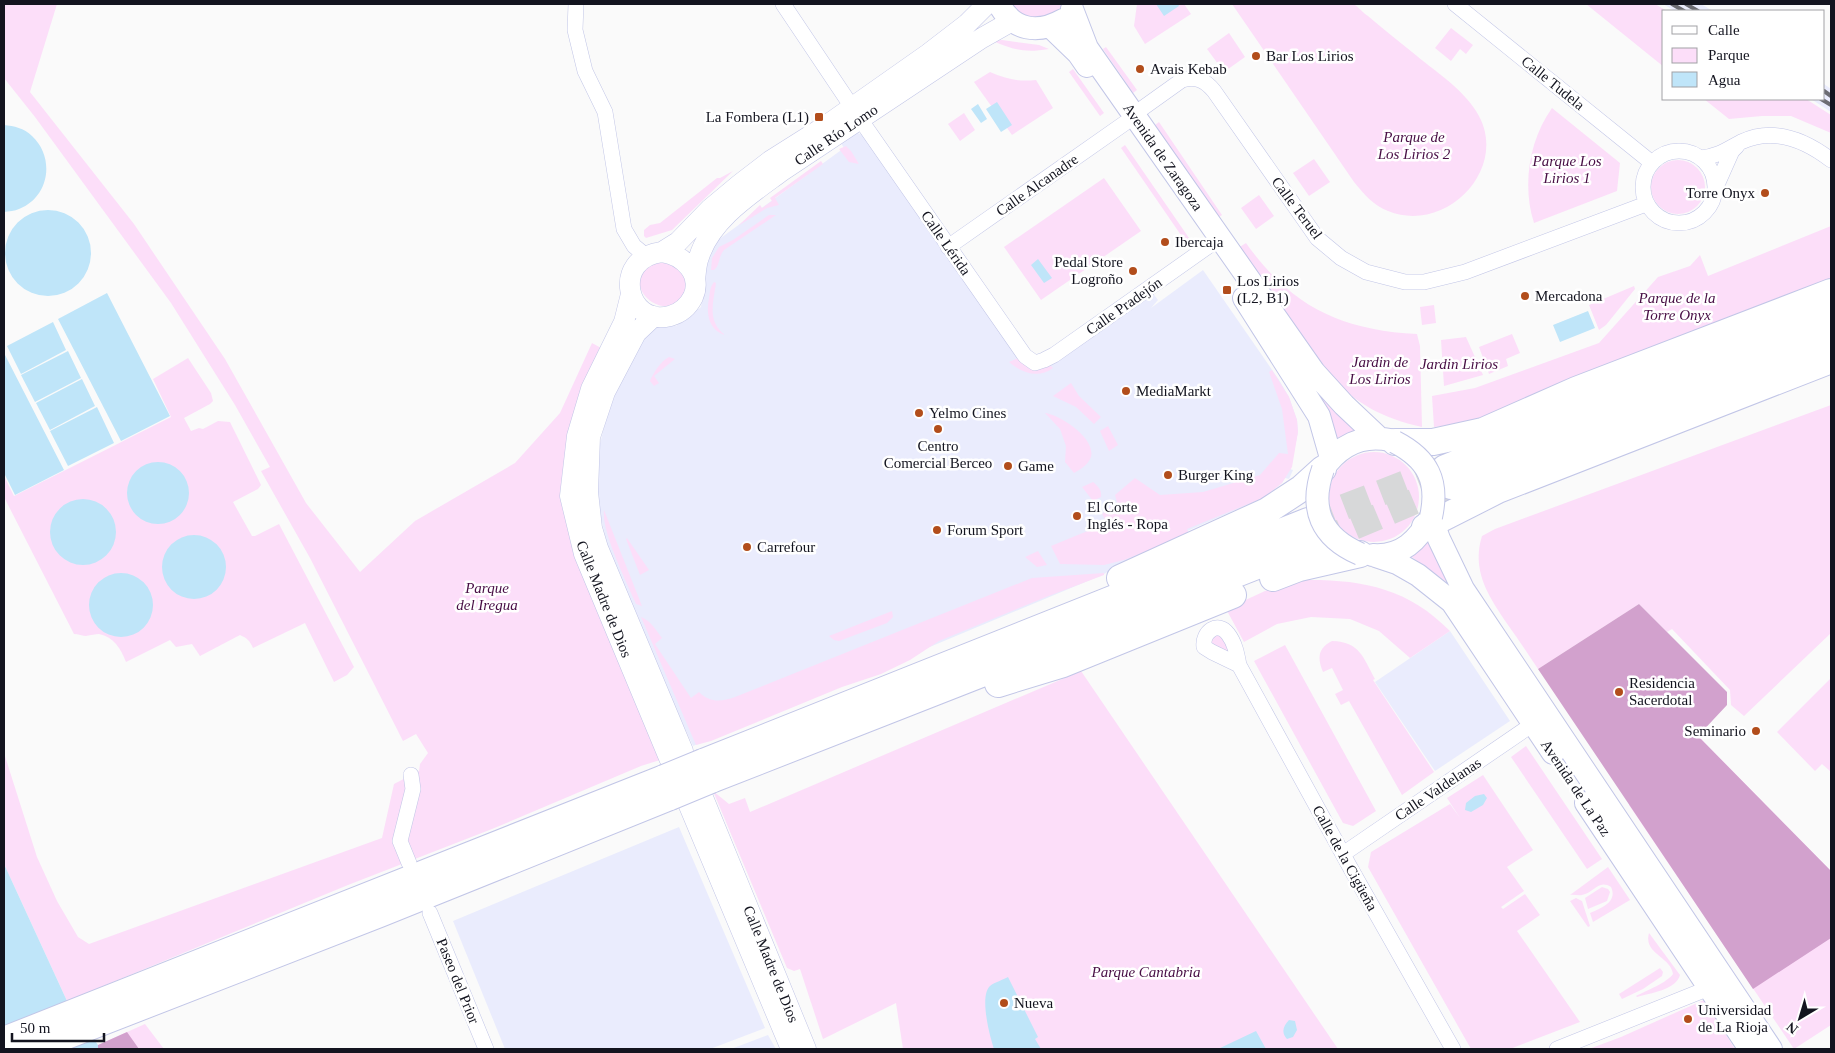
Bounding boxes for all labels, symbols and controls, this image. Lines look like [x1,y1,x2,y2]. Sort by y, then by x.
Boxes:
legend [1662,10,1825,100]
text: Calle [1708,22,1740,38]
text: Parque [1708,47,1750,63]
place label: Bar Los Lirios [1266,48,1354,64]
marker: Bar Los Lirios [1250,50,1262,62]
street label: Calle Tudela [1518,53,1588,113]
place label: Avais Kebab [1150,61,1227,77]
marker: Avais Kebab [1134,63,1146,75]
text: Agua [1708,72,1741,88]
street label: Avenida de Zaragoza [1120,100,1206,214]
street label: Calle Río Lomo [791,101,881,169]
place label: La Fombera (L1) [706,109,809,126]
marker: La Fombera (L1) [813,111,825,123]
park label: Parque de Los Lirios 2 [1377,129,1451,162]
street label: Calle Alcanadre [993,151,1081,219]
park label: Parque Los Lirios 1 [1531,153,1602,186]
street label: Calle Teruel [1269,174,1325,242]
place label: Torre Onyx [1686,185,1755,201]
marker: Torre Onyx [1759,187,1771,199]
street label: Calle Lérida [918,208,974,278]
place label: Ibercaja [1175,234,1224,250]
marker: Ibercaja [1159,236,1171,248]
place label: Pedal Store Logroño [1054,254,1123,287]
marker: Pedal Store Logroño [1127,265,1139,277]
place label: Los Lirios (L2, B1) [1237,273,1299,307]
street label: Calle Pradejón [1083,274,1165,338]
marker: Los Lirios (L2, B1) [1221,284,1233,296]
place label: Mercadona [1535,288,1603,304]
marker: Mercadona [1519,290,1531,302]
park label: Parque de la Torre Onyx [1638,290,1715,323]
park label: Jardin de Los Lirios [1348,354,1411,387]
park label: Jardin Lirios [1420,356,1498,372]
place label: MediaMarkt [1136,383,1212,399]
marker: MediaMarkt [1120,385,1132,397]
place label: Yelmo Cines [929,405,1006,421]
marker: Yelmo Cines [913,407,925,419]
marker: Centro Comercial Berceo [932,423,944,435]
place label: Centro Comercial Berceo [884,438,992,471]
place label: Game [1018,458,1054,474]
marker: Game [1002,460,1014,472]
place label: Burger King [1178,467,1254,483]
marker: Burger King [1162,469,1174,481]
place label: El Corte Inglés - Ropa [1087,499,1168,532]
marker: El Corte Inglés - Ropa [1071,510,1083,522]
place label: Forum Sport [947,522,1024,538]
marker: Forum Sport [931,524,943,536]
street label: Calle Madre de Dios [573,538,635,660]
place label: Carrefour [757,539,815,555]
marker: Carrefour [741,541,753,553]
park label: Parque del Iregua [456,580,518,613]
place label: Residencia Sacerdotal [1629,675,1695,708]
marker: Residencia Sacerdotal [1613,686,1625,698]
place label: Seminario [1684,723,1746,739]
marker: Seminario [1750,725,1762,737]
street label: Avenida de La Paz [1538,737,1614,839]
street label: Calle Valdelanas [1392,754,1484,824]
street label: Calle de la Cigüeña [1309,803,1381,914]
street label: Calle Madre de Dios [740,903,802,1025]
street label: Paseo del Prior [434,936,482,1026]
park label: Parque Cantabria [1090,964,1201,980]
north arrow [1775,993,1825,1043]
place label: Nueva [1014,995,1053,1011]
marker: Nueva [998,997,1010,1009]
place label: Universidad de La Rioja [1698,1002,1772,1035]
scale bar [12,1010,105,1042]
marker: Universidad de La Rioja [1682,1013,1694,1025]
text: N [1784,1019,1801,1037]
text: 50 m [20,1020,51,1036]

